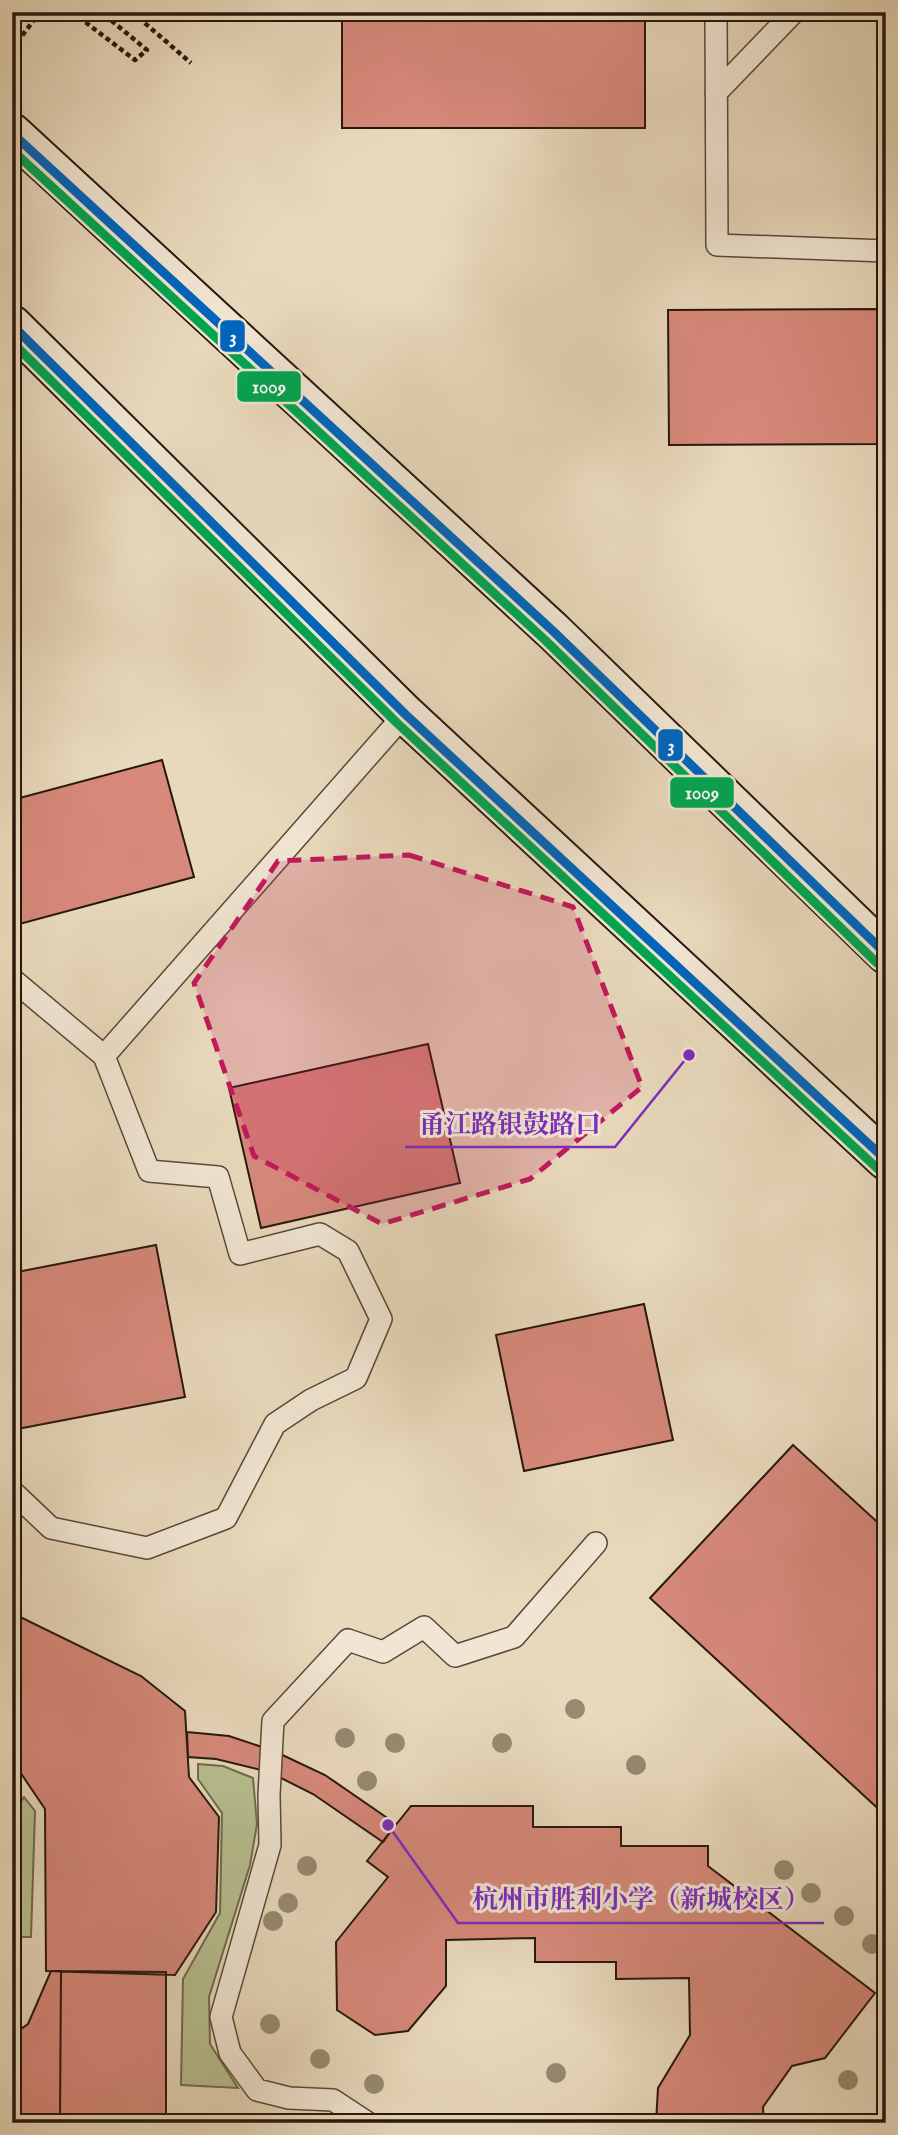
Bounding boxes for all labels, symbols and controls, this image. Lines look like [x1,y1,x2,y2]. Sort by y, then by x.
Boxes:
line badge: 3 [219,319,246,353]
text: 3 [229,326,237,350]
line badge: 1009 [236,370,302,403]
text: 1009 [252,376,286,400]
line badge: 3 [657,728,684,762]
text: 3 [667,735,675,759]
line badge: 1009 [669,776,735,809]
text: 1009 [685,782,719,806]
callout: 甬江路银鼓路口 [405,1100,615,1147]
text: 甬江路银鼓路口 [419,1109,601,1142]
callout: 杭州市胜利小学（新城校区） [458,1876,824,1923]
text: 杭州市胜利小学（新城校区） [472,1884,810,1917]

